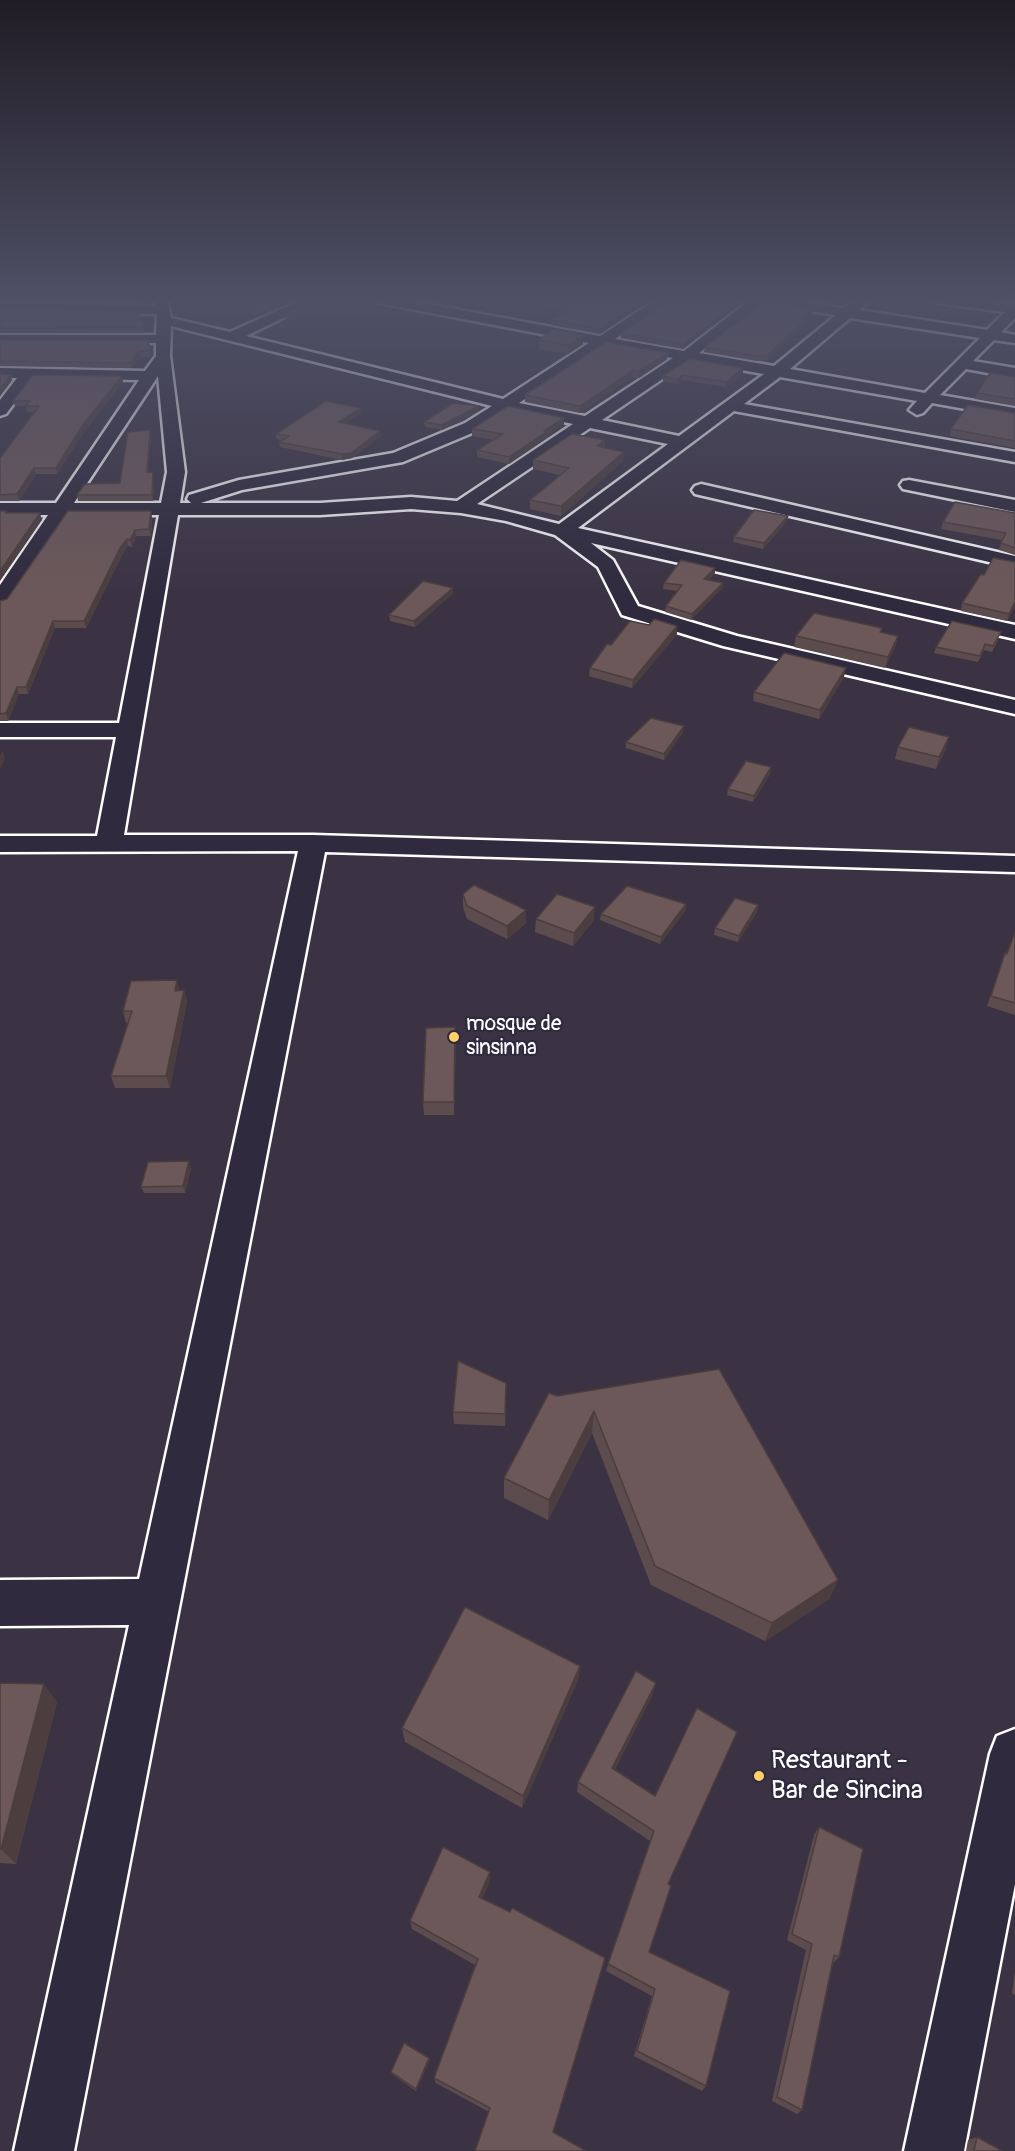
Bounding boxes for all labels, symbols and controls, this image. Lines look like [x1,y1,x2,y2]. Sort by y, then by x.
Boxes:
place label: mosque de sinsinna [466,1012,561,1062]
marker: mosque de sinsinna [447,1030,461,1044]
place label: Restaurant - Bar de Sincina [771,1745,923,1806]
marker: Restaurant - Bar de Sincina [752,1769,766,1783]

